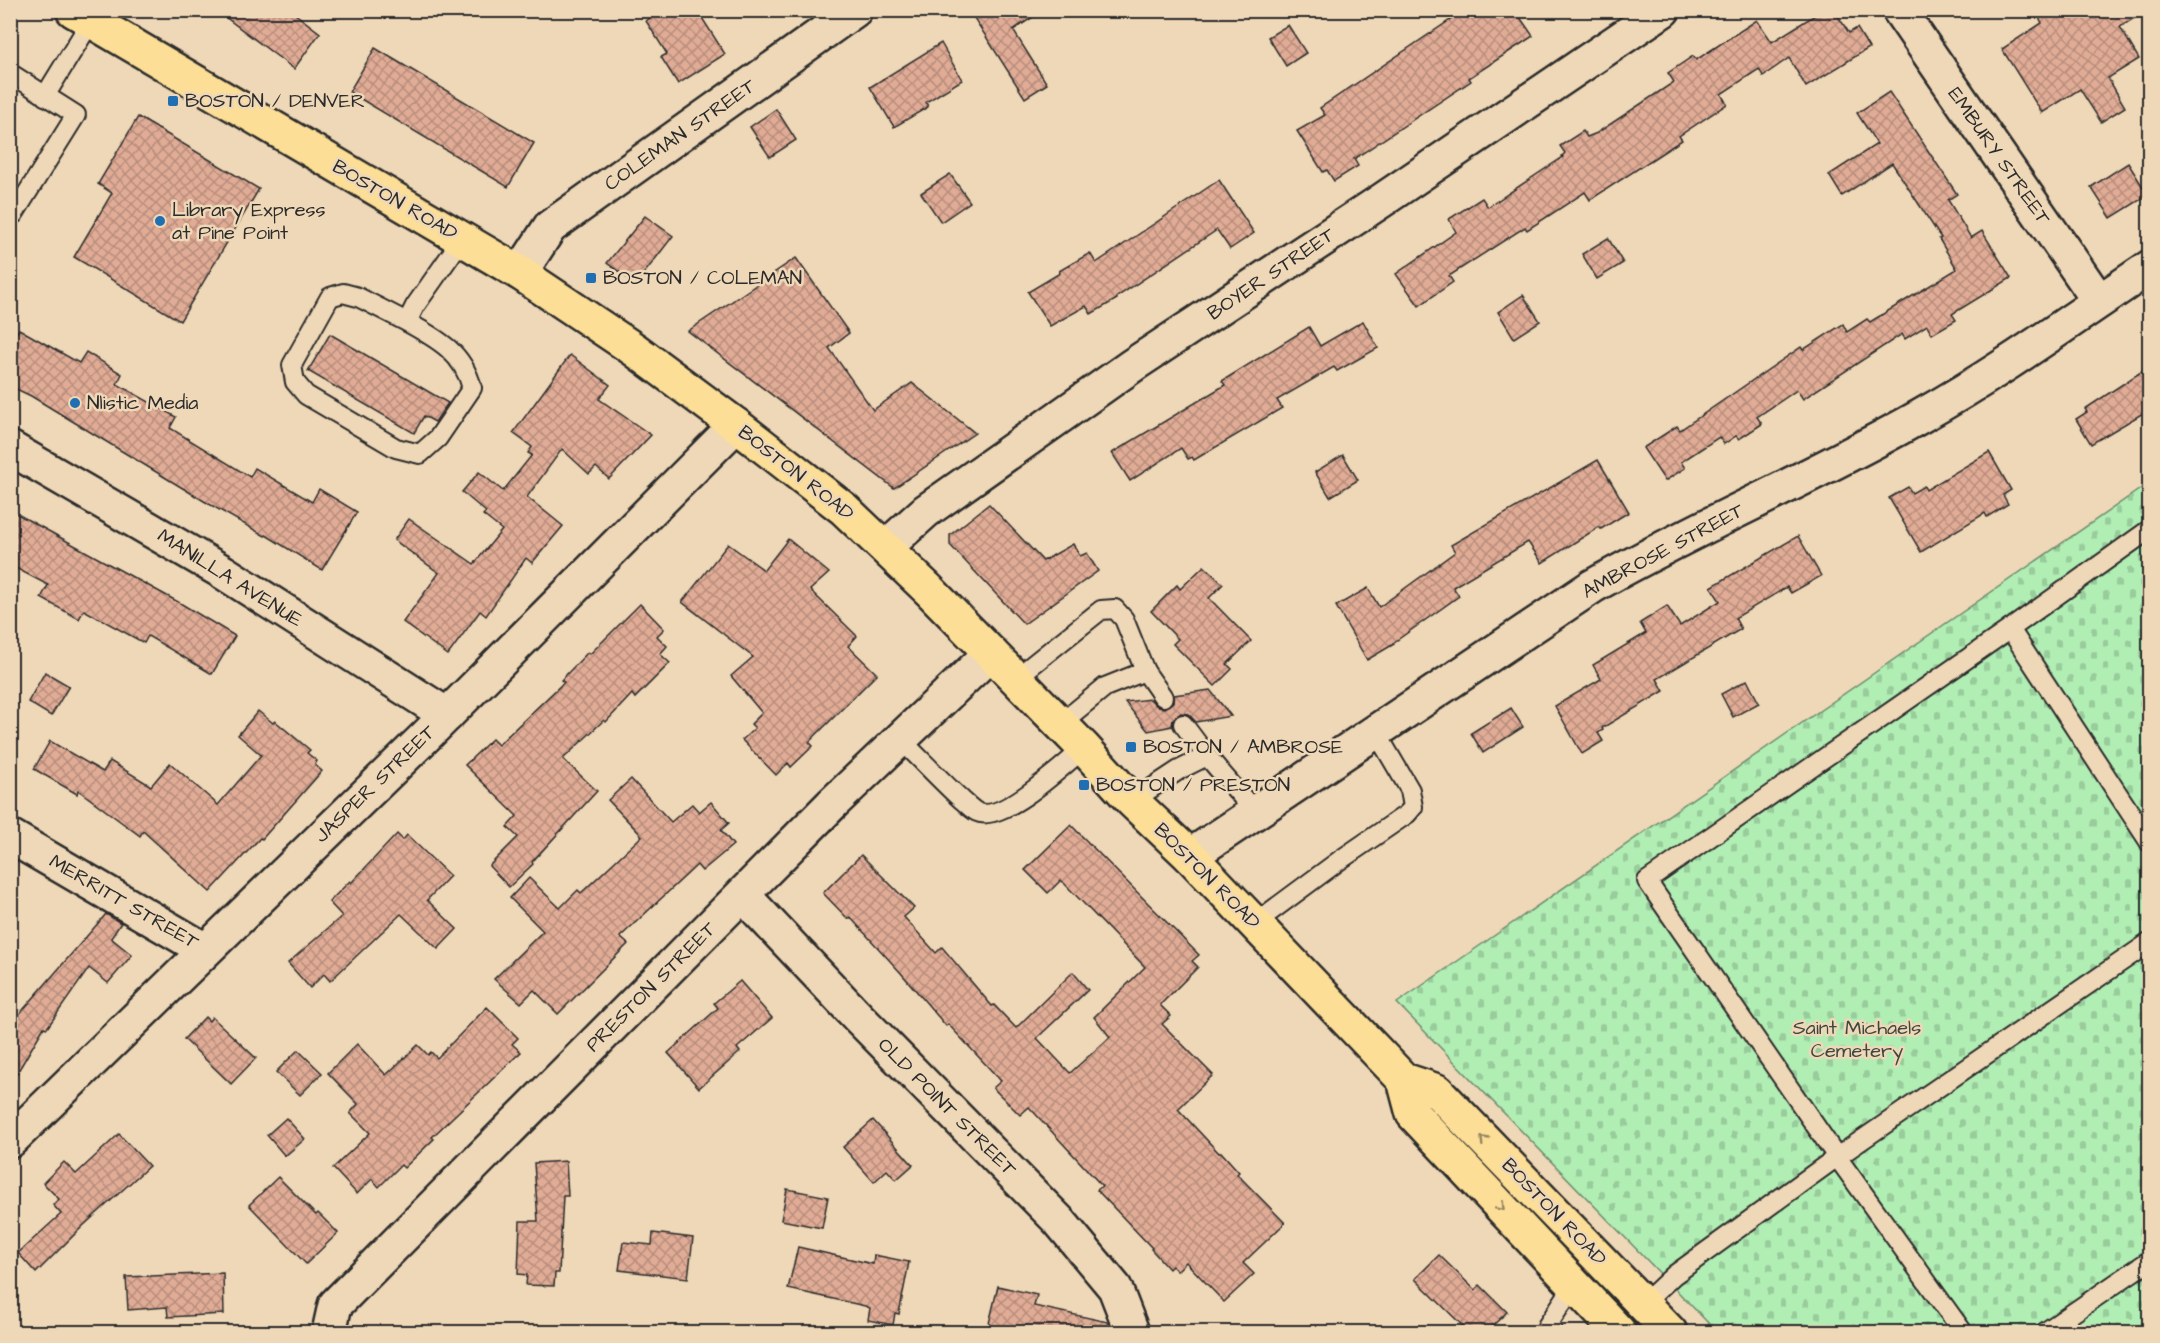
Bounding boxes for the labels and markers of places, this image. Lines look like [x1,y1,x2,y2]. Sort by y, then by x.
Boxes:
place label: BOSTON / DENVER [185,87,365,115]
marker: BOSTON / DENVER [166,94,180,108]
place label: Library Express at Pine Point [172,196,326,247]
marker: Library Express at Pine Point [153,214,167,228]
place label: BOSTON / COLEMAN [603,264,802,292]
marker: BOSTON / COLEMAN [584,271,598,285]
place label: Nlistic Media [87,389,198,417]
marker: Nlistic Media [68,396,82,410]
place label: BOSTON / AMBROSE [1143,733,1343,761]
marker: BOSTON / AMBROSE [1124,740,1138,754]
place label: BOSTON / PRESTON [1096,771,1290,799]
marker: BOSTON / PRESTON [1077,778,1091,792]

